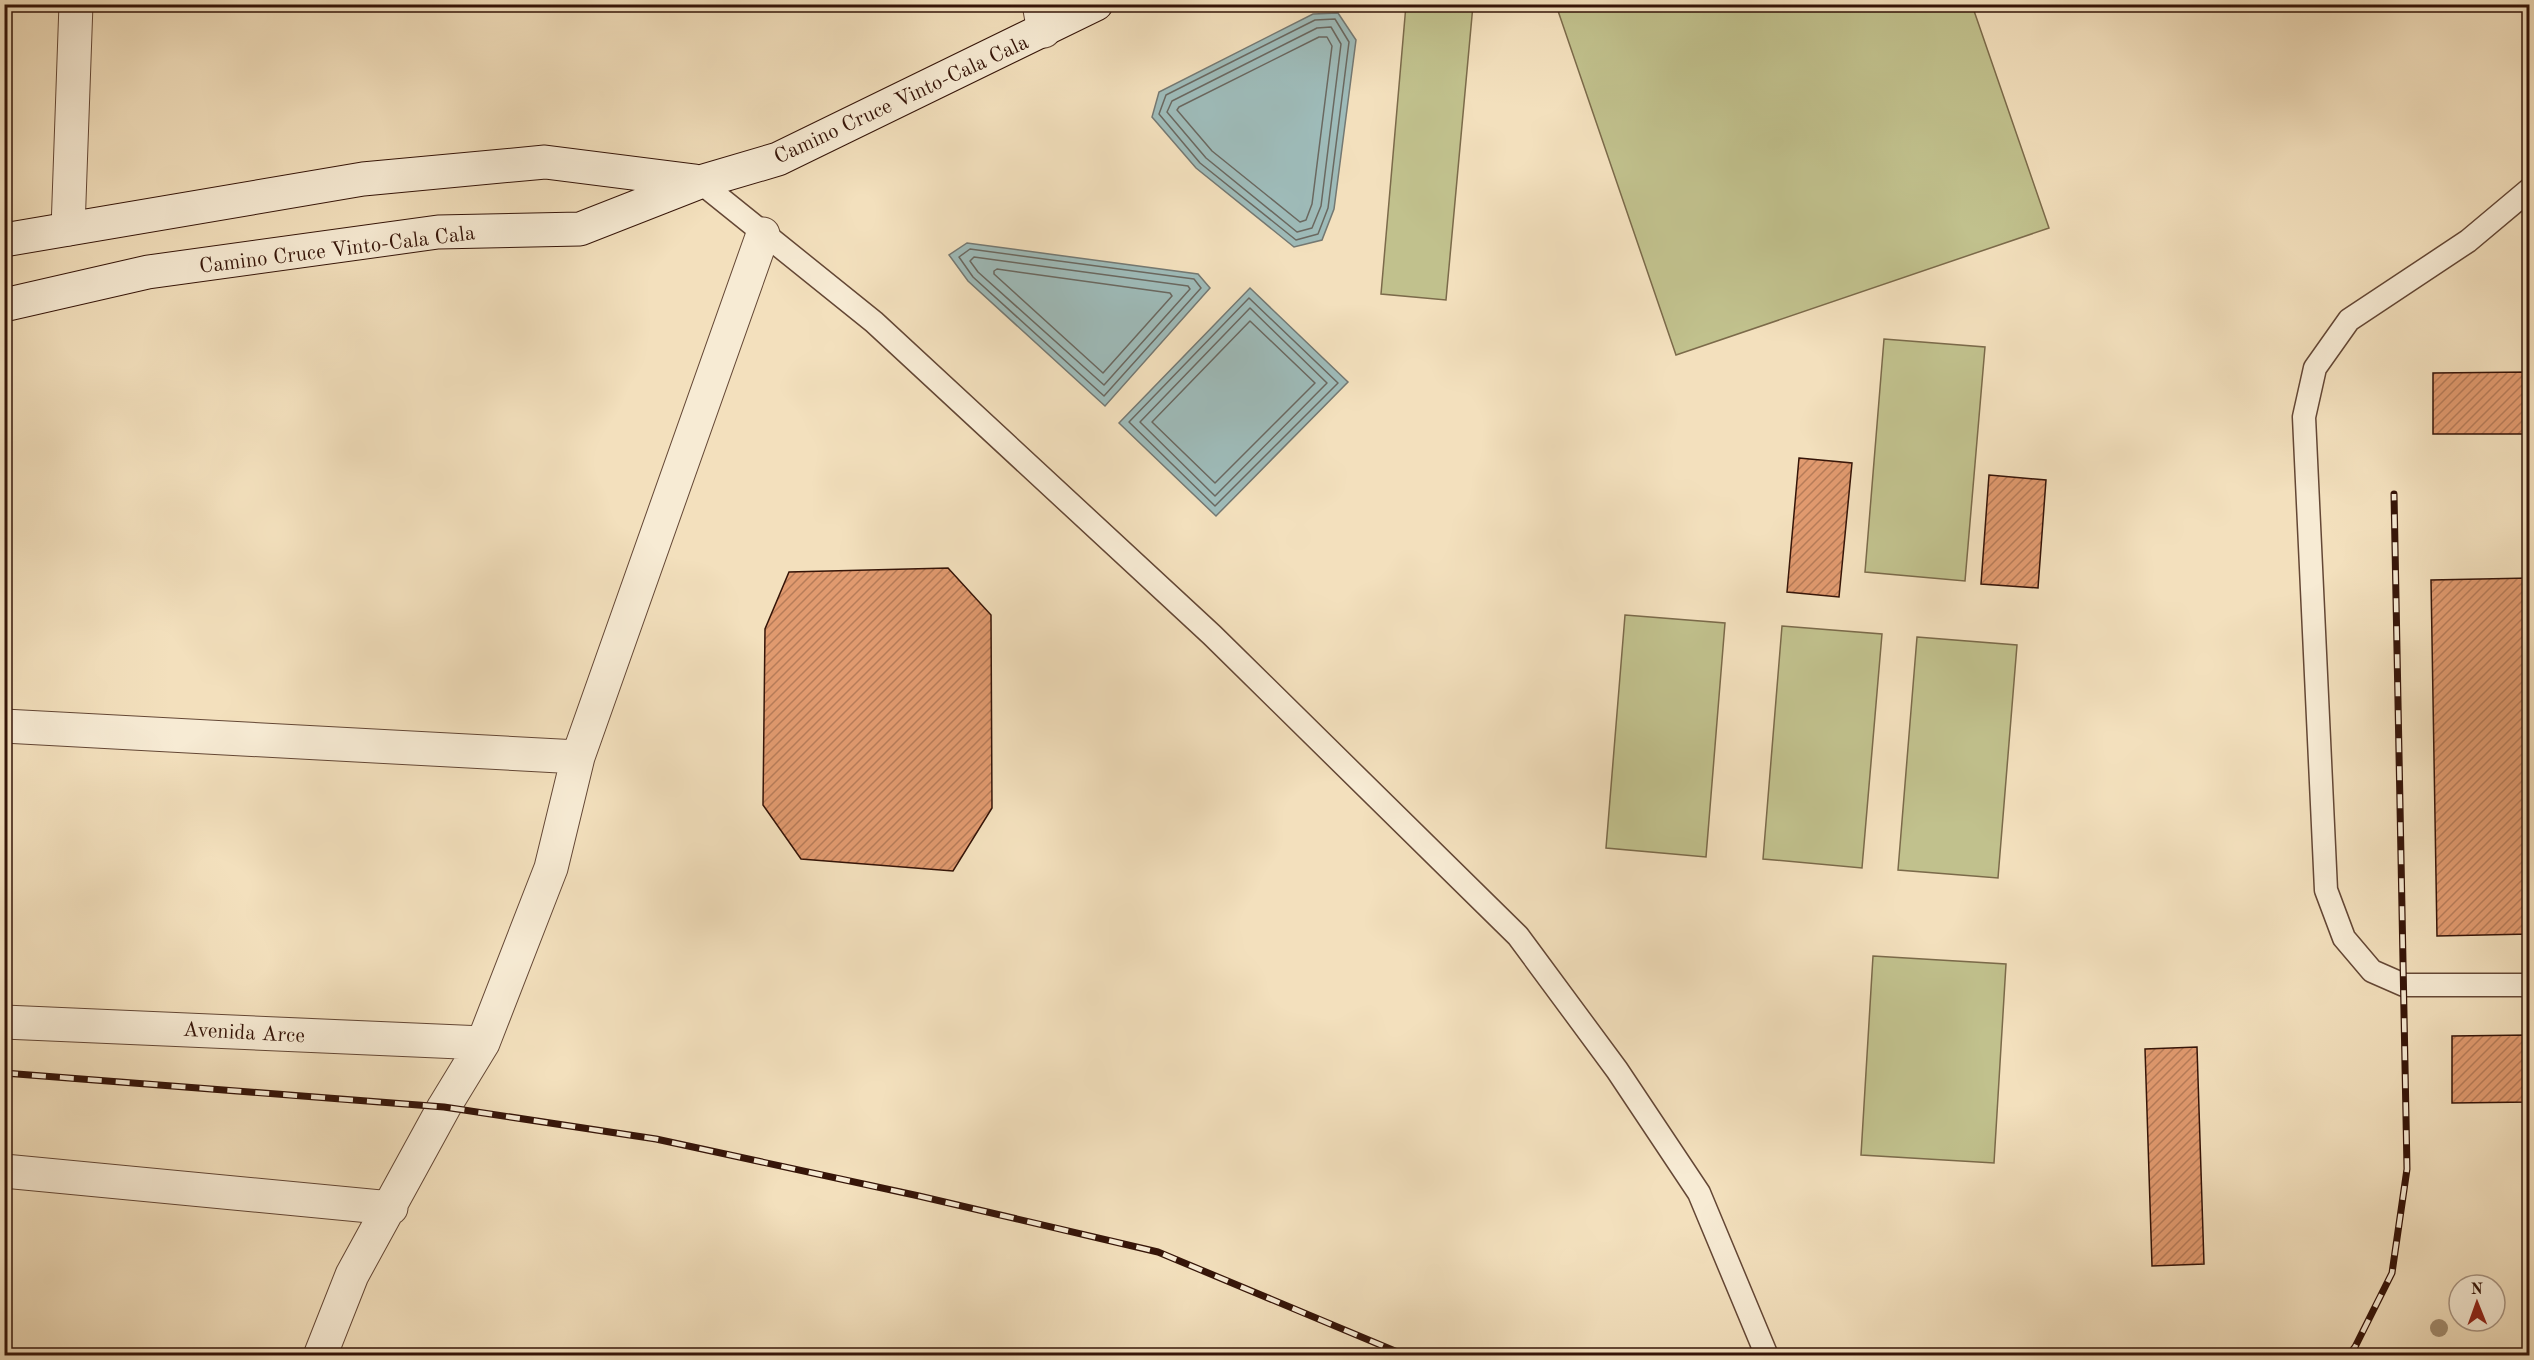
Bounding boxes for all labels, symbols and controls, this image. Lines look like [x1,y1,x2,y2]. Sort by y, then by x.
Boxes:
street label: Camino Cruce Vinto-Cala Cala [771,32,1032,169]
street label: Camino Cruce Vinto-Cala Cala [198,223,476,278]
street label: Avenida Arce [182,1020,305,1047]
north arrow [2447,1273,2507,1333]
text: N [2471,1282,2484,1298]

